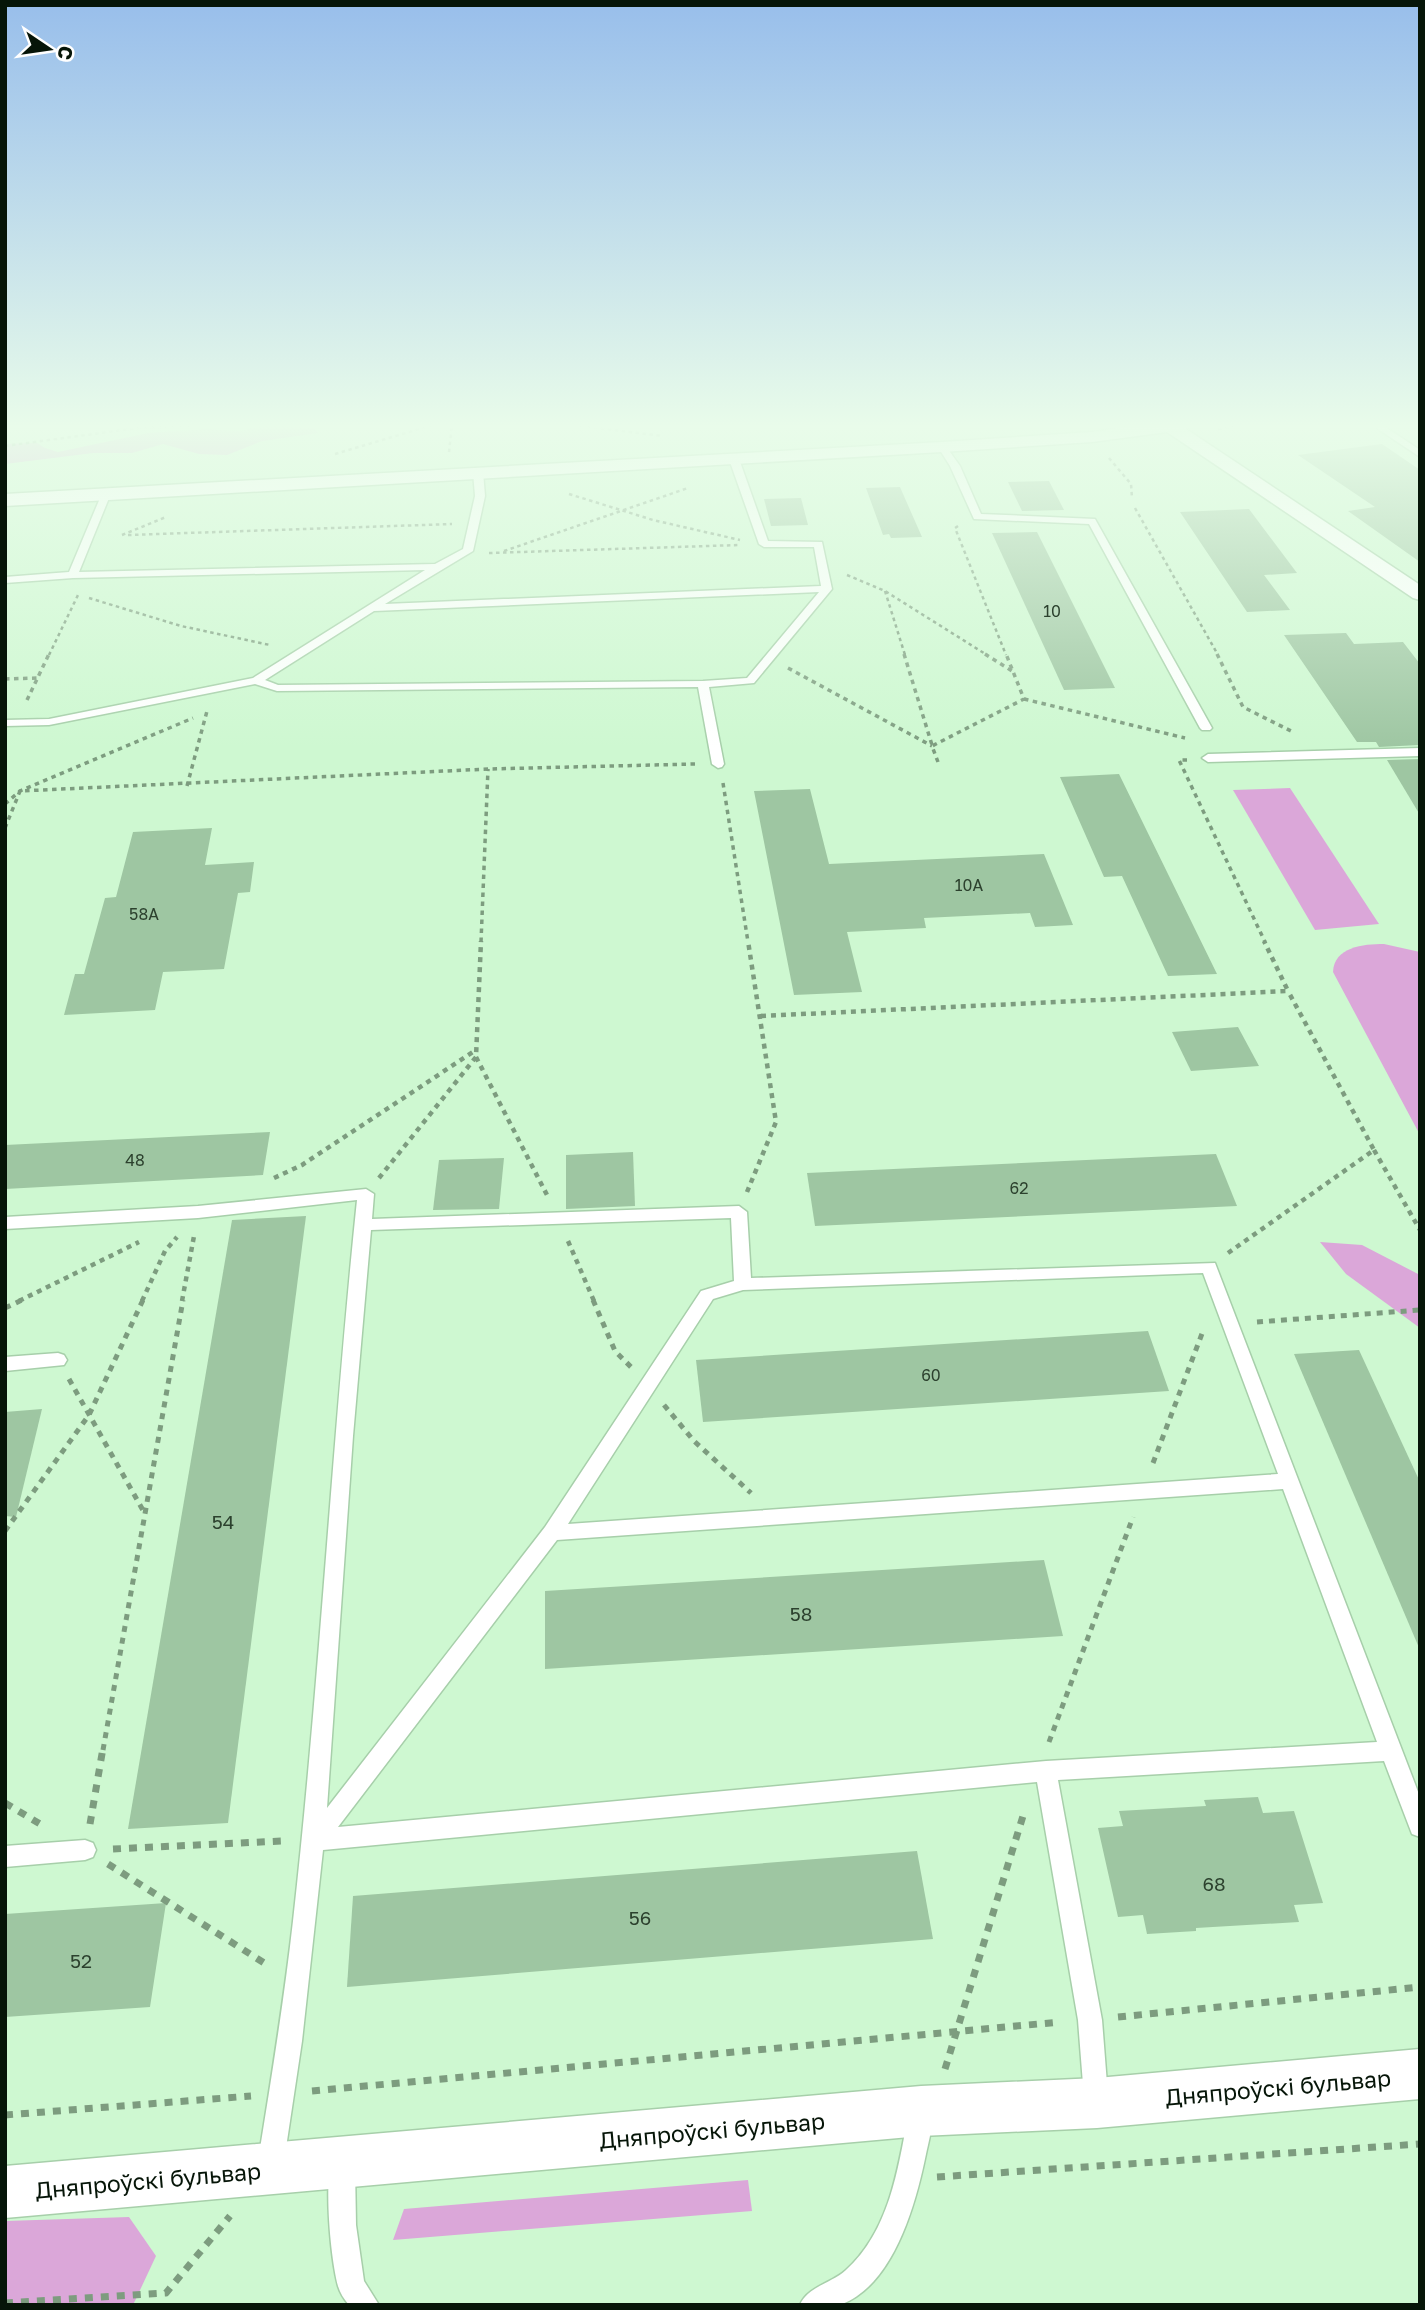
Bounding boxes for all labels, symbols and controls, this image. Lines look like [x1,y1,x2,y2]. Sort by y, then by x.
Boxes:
north arrow [14,14,84,84]
text: С [53,44,79,62]
house number: 10 [1043,601,1061,621]
house number: 10А [955,875,983,895]
house number: 58А [129,904,159,924]
house number: 48 [125,1150,145,1170]
house number: 62 [1010,1178,1028,1198]
house number: 60 [921,1365,941,1385]
house number: 54 [212,1510,234,1533]
house number: 58 [790,1602,812,1625]
house number: 68 [1202,1872,1226,1895]
house number: 56 [629,1906,651,1929]
house number: 52 [70,1949,92,1972]
street label: Дняпроўскі бульвар [1164,2063,1392,2111]
street label: Дняпроўскі бульвар [598,2106,826,2154]
street label: Дняпроўскі бульвар [34,2156,262,2204]

